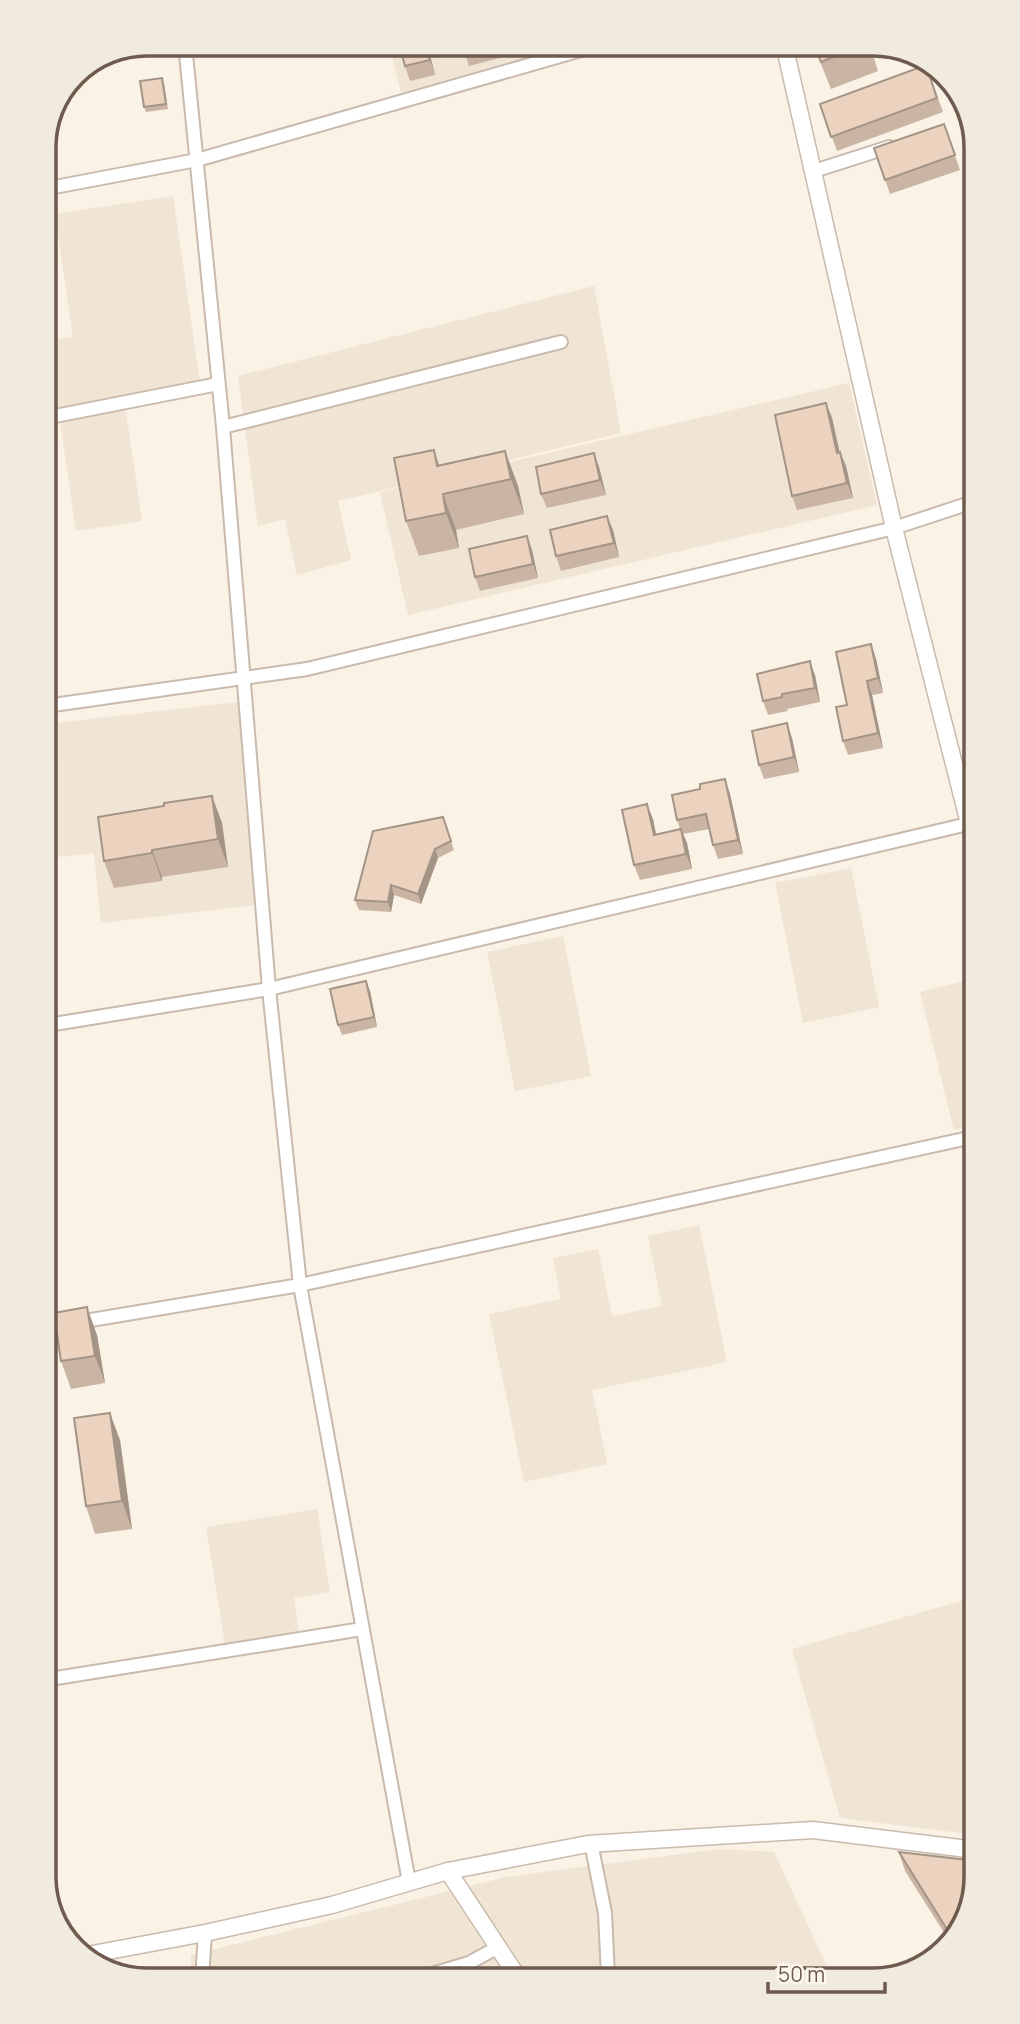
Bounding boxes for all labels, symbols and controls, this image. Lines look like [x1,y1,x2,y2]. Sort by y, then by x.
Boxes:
scale bar [768,1951,885,1995]
text: 50 m [778,1960,825,1988]

